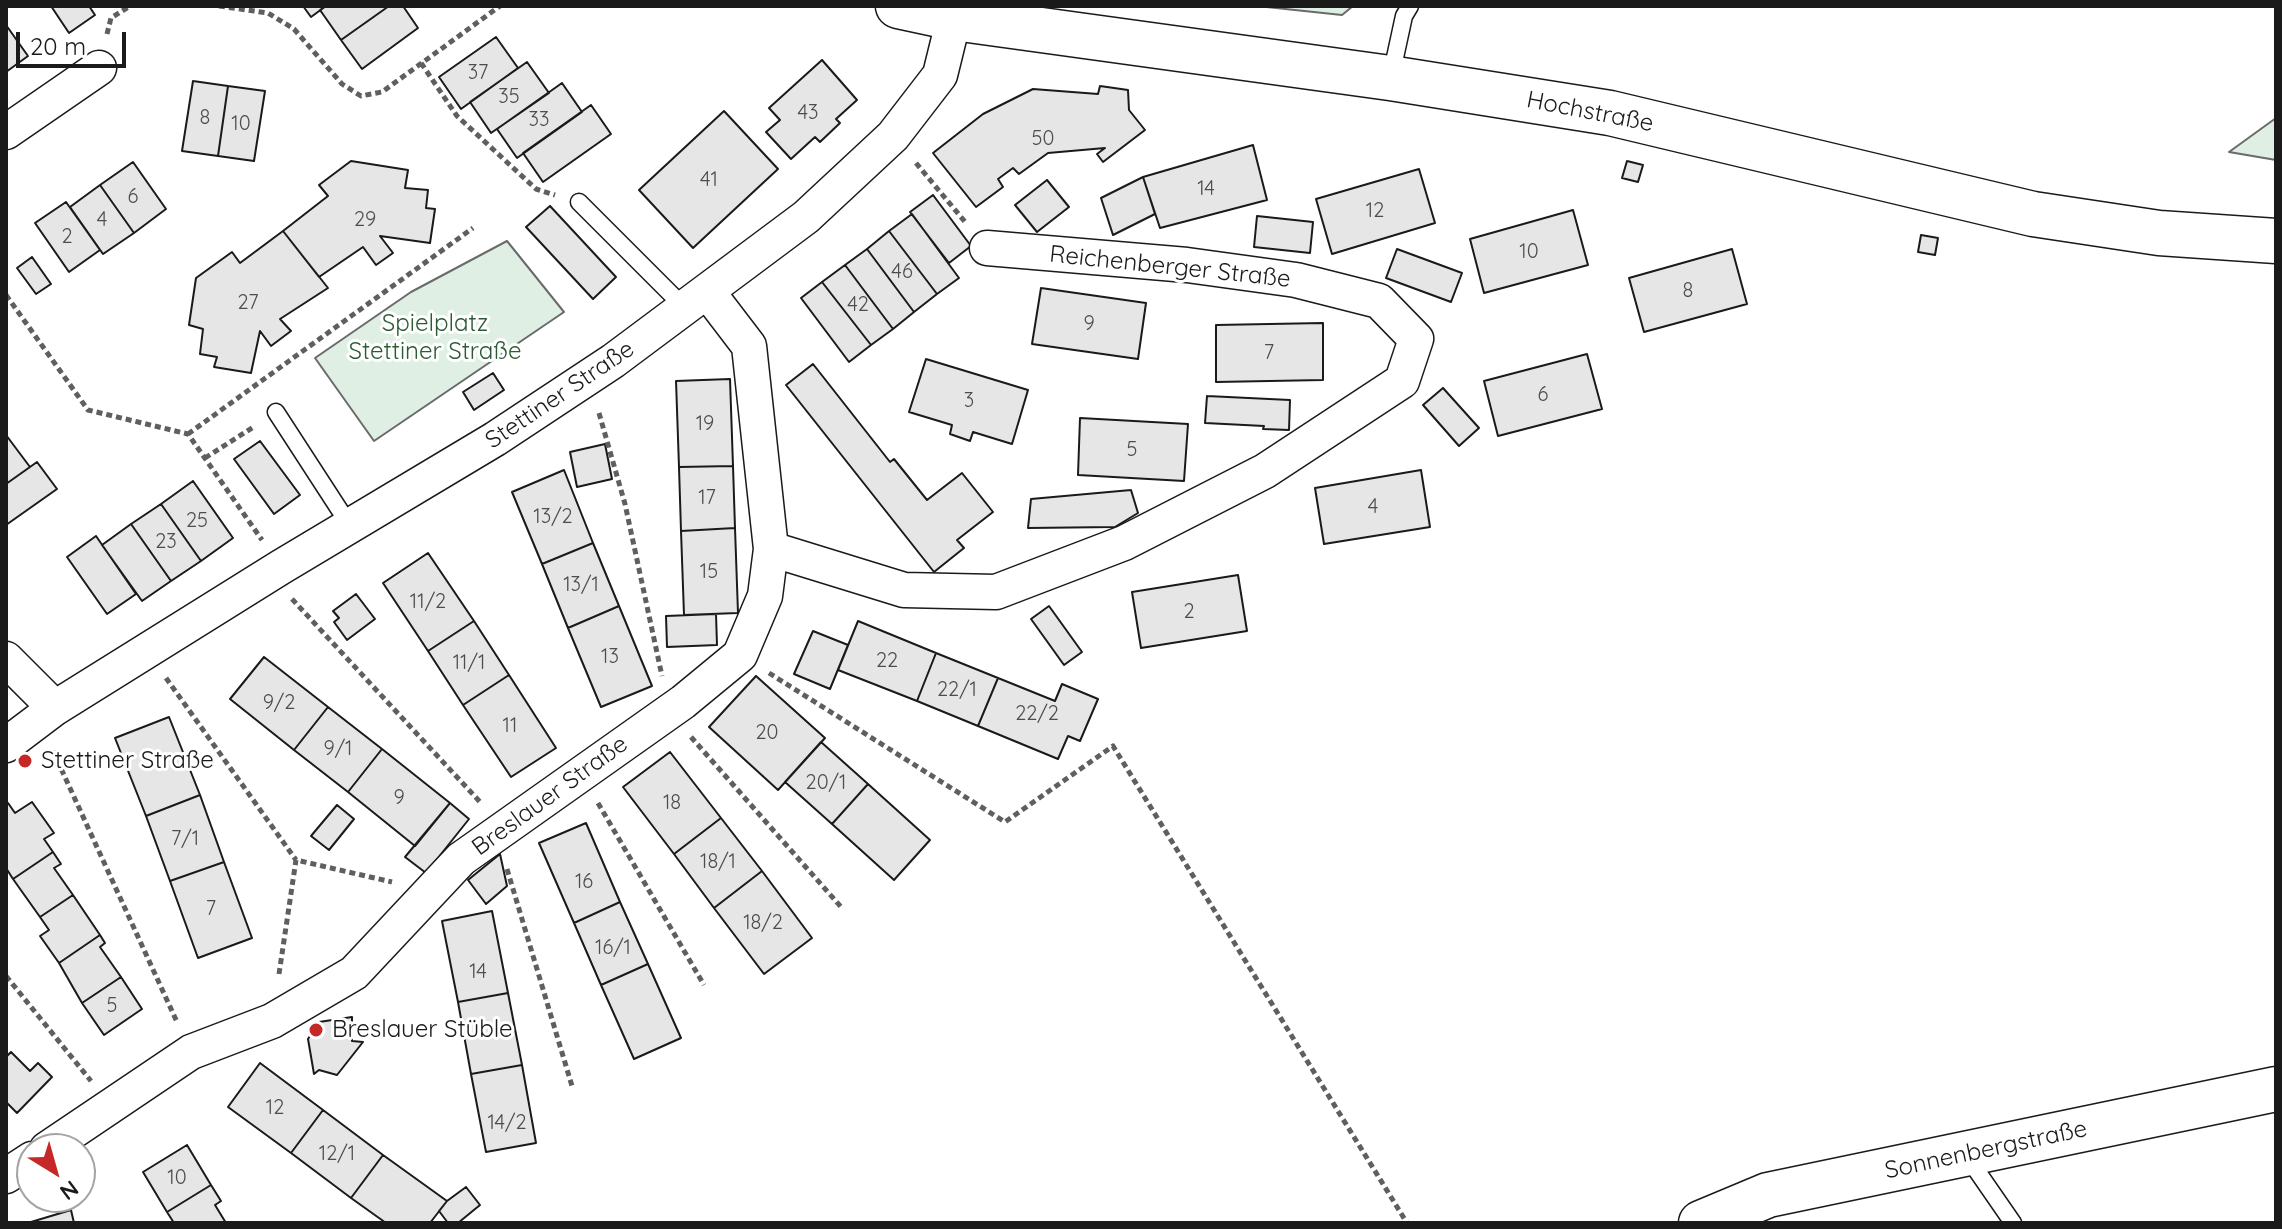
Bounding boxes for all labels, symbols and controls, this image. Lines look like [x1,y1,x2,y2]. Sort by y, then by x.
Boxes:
scale bar [20,16,130,66]
text: 20 m [30,31,86,61]
house number: 37 [468,61,488,85]
house number: 35 [498,85,520,109]
street label: Hochstraße [1524,86,1656,138]
house number: 43 [797,101,819,125]
house number: 8 [200,106,210,130]
house number: 33 [529,108,549,132]
house number: 10 [231,112,251,136]
house number: 50 [1032,127,1054,151]
house number: 41 [700,168,718,192]
house number: 14 [1197,177,1215,201]
house number: 6 [128,185,138,209]
house number: 12 [1366,199,1384,223]
house number: 4 [97,208,107,232]
house number: 29 [354,208,376,232]
house number: 2 [61,225,73,249]
street label: Reichenberger Straße [1048,240,1292,294]
house number: 10 [1519,240,1539,264]
house number: 46 [891,260,913,284]
house number: 8 [1683,279,1693,303]
house number: 27 [238,291,258,315]
house number: 42 [847,293,869,317]
park label: Spielplatz Stettiner Straße [349,310,521,366]
house number: 9 [1083,312,1095,336]
street label: Stettiner Straße [480,335,640,455]
house number: 7 [1264,341,1274,365]
house number: 6 [1538,383,1548,407]
house number: 3 [964,389,974,413]
house number: 19 [696,412,714,436]
house number: 5 [1127,438,1137,462]
house number: 17 [698,486,716,510]
house number: 4 [1368,495,1378,519]
house number: 13/2 [533,505,573,529]
house number: 25 [186,509,208,533]
house number: 23 [155,530,177,554]
house number: 15 [700,560,718,584]
house number: 13/1 [563,573,599,597]
house number: 11/2 [410,590,446,614]
house number: 2 [1183,600,1195,624]
house number: 13 [601,645,619,669]
house number: 22 [876,649,898,673]
house number: 11/1 [453,651,485,675]
house number: 22/1 [937,678,977,702]
house number: 9/2 [263,691,295,715]
house number: 22/2 [1015,702,1059,726]
house number: 11 [503,714,517,738]
house number: 20 [756,721,778,745]
street label: Breslauer Straße [467,730,633,862]
house number: 9/1 [324,737,352,761]
place label: Stettiner Straße [41,747,214,775]
marker: Stettiner Straße [16,752,34,770]
house number: 20/1 [806,771,846,795]
house number: 9 [393,786,405,810]
house number: 18 [663,791,681,815]
house number: 7/1 [171,827,199,851]
house number: 18/1 [700,850,736,874]
house number: 16 [575,870,593,894]
house number: 7 [206,897,216,921]
house number: 18/2 [743,911,783,935]
house number: 16/1 [595,936,631,960]
house number: 14 [469,960,487,984]
house number: 5 [107,994,117,1018]
place label: Breslauer Stüble [332,1016,513,1044]
marker: Breslauer Stüble [307,1021,325,1039]
house number: 12 [266,1096,284,1120]
house number: 14/2 [487,1111,527,1135]
street label: Sonnenbergstraße [1882,1115,2090,1185]
north arrow [16,1133,96,1213]
house number: 12/1 [319,1142,355,1166]
house number: 10 [167,1166,187,1190]
text: N [54,1175,84,1207]

